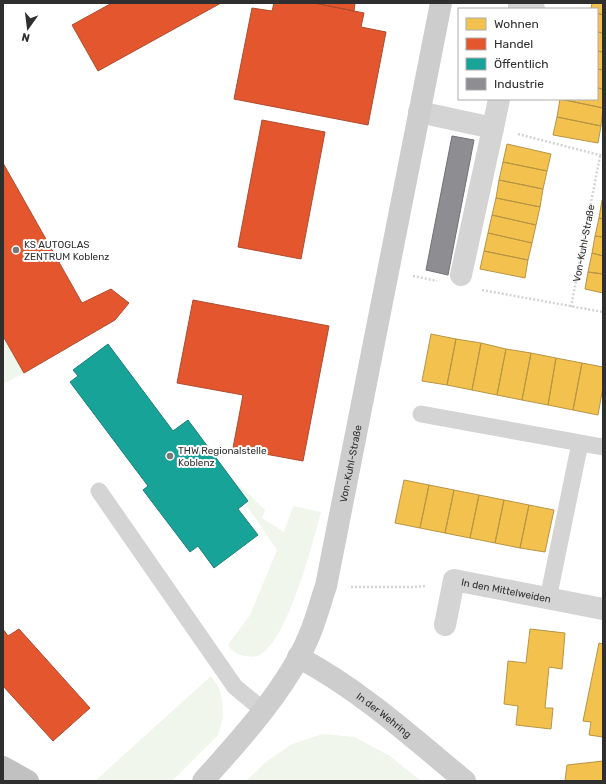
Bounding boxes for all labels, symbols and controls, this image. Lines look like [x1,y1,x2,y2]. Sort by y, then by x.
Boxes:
north arrow [8,8,48,48]
legend [458,8,598,100]
text: Wohnen [494,17,539,31]
text: N [20,30,31,44]
text: Handel [494,37,533,51]
text: Öffentlich [494,57,549,71]
text: Industrie [494,77,544,91]
street label: Von-Kuhl-Straße [571,203,598,283]
place label: KS AUTOGLAS ZENTRUM Koblenz [24,239,109,263]
marker: KS AUTOGLAS ZENTRUM Koblenz [11,245,21,255]
street label: Von-Kuhl-Straße [338,424,365,504]
place label: THW Regionalstelle Koblenz [178,445,267,469]
marker: THW Regionalstelle Koblenz [165,451,175,461]
street label: In den Mittelweiden [460,577,552,606]
street label: In der Wehring [354,690,414,741]

